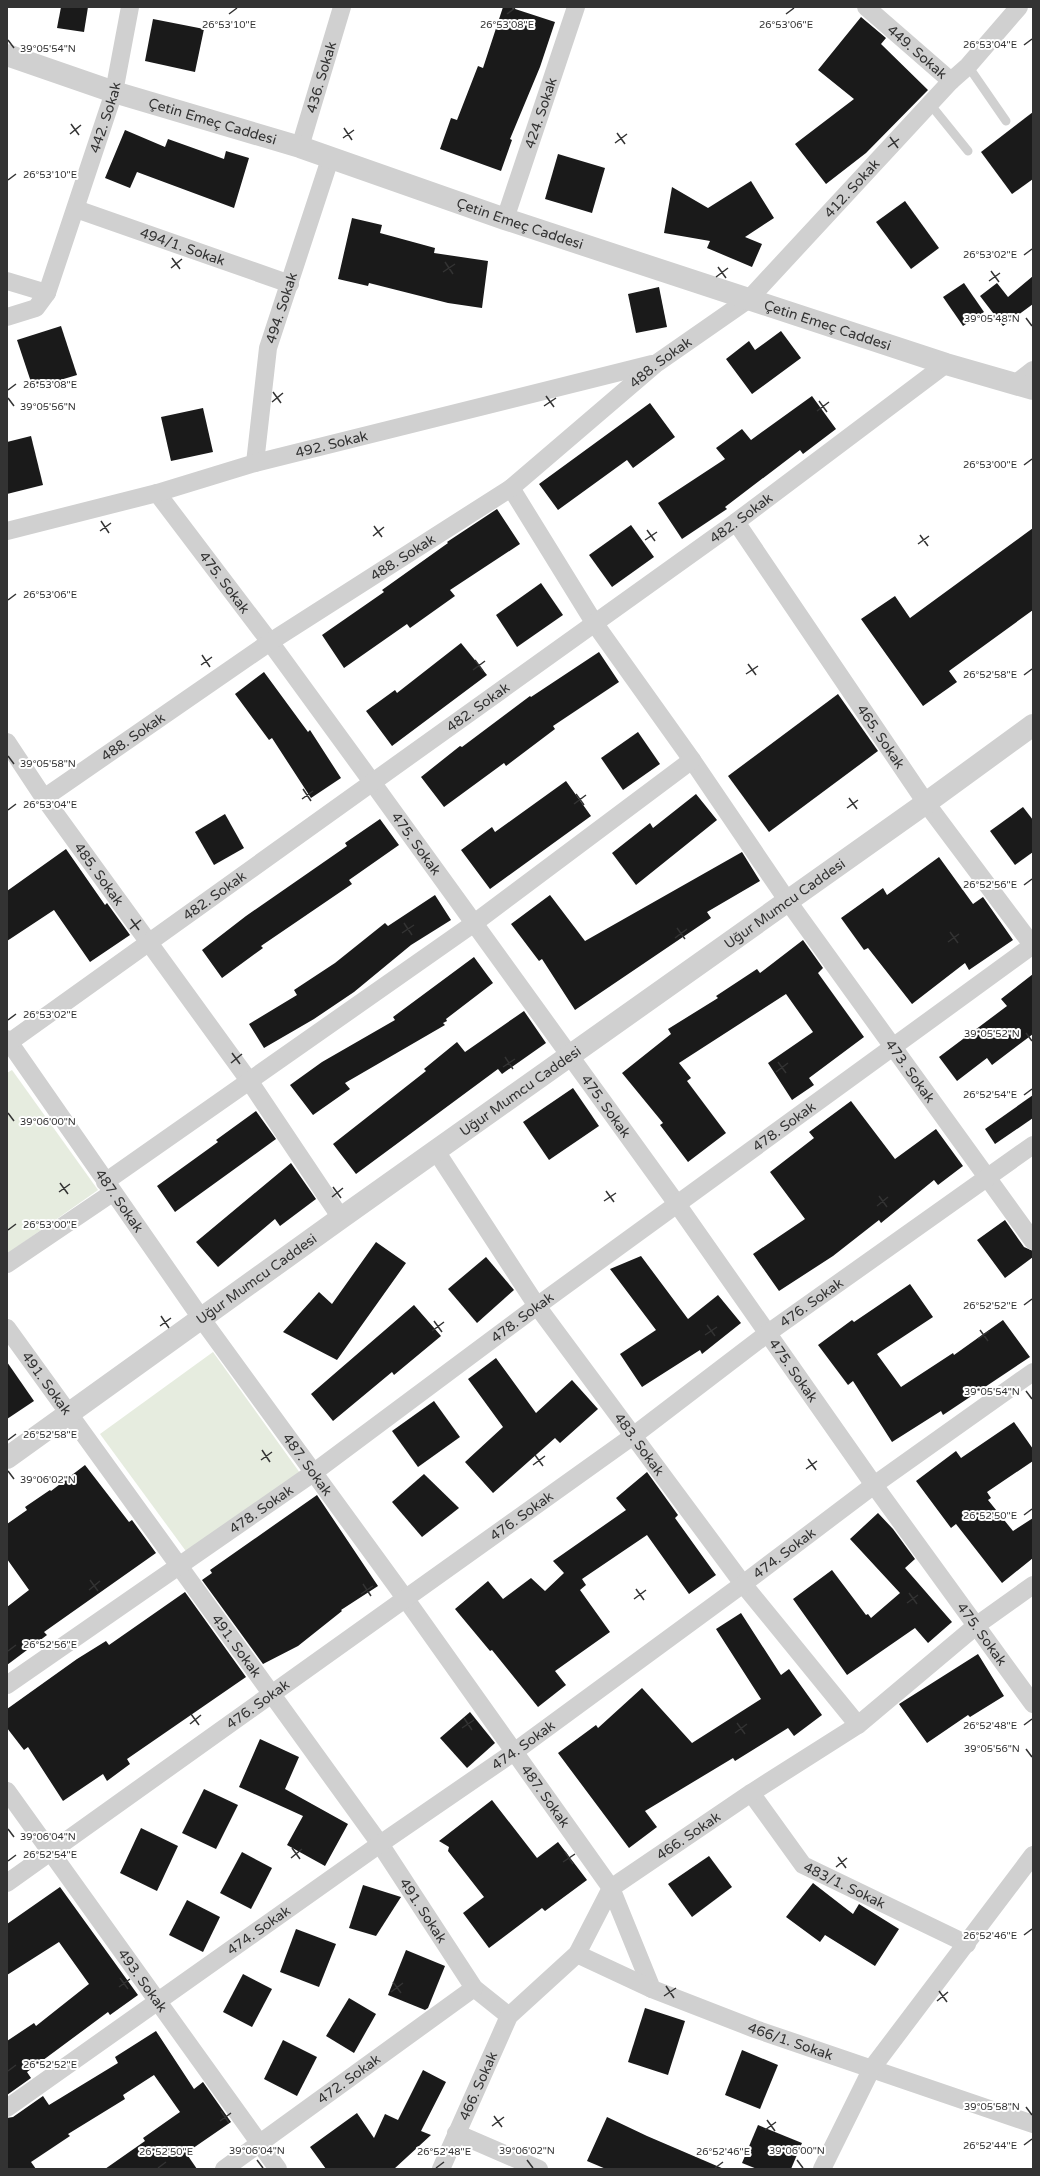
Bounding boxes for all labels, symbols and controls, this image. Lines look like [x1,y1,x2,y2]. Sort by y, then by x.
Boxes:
text: 26°53'10"E [202,19,256,31]
text: 26°53'08"E [480,19,534,31]
text: 26°53'06"E [759,19,813,31]
street label: 449. Sokak [884,21,951,83]
street label: 436. Sokak [303,39,340,115]
text: 26°53'04"E [963,39,1017,51]
text: 39°05'54"N [20,43,76,55]
street label: 424. Sokak [521,75,561,151]
street label: 442. Sokak [86,80,125,155]
street label: Çetin Emeç Caddesi [146,95,278,149]
street label: 412. Sokak [821,155,884,221]
text: 26°53'10"E [23,169,77,181]
street label: Çetin Emeç Caddesi [454,195,585,253]
street label: 494/1. Sokak [138,224,228,270]
text: 26°53'02"E [963,249,1017,261]
street label: 494. Sokak [262,270,301,346]
street label: Çetin Emeç Caddesi [762,297,893,354]
text: 39°05'48"N [964,313,1020,325]
street label: 488. Sokak [626,333,695,392]
text: 26°53'08"E [23,379,77,391]
text: 39°05'56"N [20,401,76,413]
street label: 492. Sokak [294,427,370,462]
text: 26°53'00"E [963,459,1017,471]
street label: 482. Sokak [707,489,776,547]
street label: 488. Sokak [367,530,439,585]
street label: 475. Sokak [195,548,254,617]
text: 26°53'06"E [23,589,77,601]
text: 26°52'58"E [963,669,1017,681]
street label: 482. Sokak [443,679,513,736]
street label: 465. Sokak [853,702,909,772]
street label: 488. Sokak [98,709,169,765]
text: 39°05'58"N [20,758,76,770]
text: 26°53'04"E [23,799,77,811]
street label: 475. Sokak [388,809,445,879]
street label: 485. Sokak [70,839,127,909]
street label: Uğur Mumcu Caddesi [721,855,849,953]
street label: 482. Sokak [180,867,250,924]
text: 26°52'56"E [963,879,1017,891]
text: 26°53'02"E [23,1009,77,1021]
text: 39°05'52"N [964,1028,1020,1040]
street label: 473. Sokak [882,1036,939,1107]
street label: Uğur Mumcu Caddesi [457,1043,584,1140]
street label: 475. Sokak [577,1071,634,1141]
text: 26°52'54"E [963,1089,1017,1101]
street label: 478. Sokak [749,1098,819,1155]
text: 39°06'00"N [20,1116,76,1128]
street label: 487. Sokak [91,1166,147,1236]
text: 26°53'00"E [23,1219,77,1231]
street label: Uğur Mumcu Caddesi [193,1230,320,1328]
street label: 476. Sokak [776,1274,847,1331]
street label: 478. Sokak [488,1289,557,1346]
text: 26°52'52"E [963,1300,1017,1312]
street label: 475. Sokak [765,1336,821,1406]
street label: 491. Sokak [18,1349,75,1419]
text: 39°05'54"N [964,1386,1020,1398]
street label: 483. Sokak [610,1410,668,1479]
text: 26°52'58"E [23,1429,77,1441]
street label: 487. Sokak [279,1430,336,1500]
text: 39°06'02"N [20,1474,76,1486]
street label: 478. Sokak [226,1481,297,1537]
street label: 476. Sokak [487,1488,557,1545]
text: 26°52'50"E [963,1510,1017,1522]
street label: 474. Sokak [750,1524,819,1582]
street label: 475. Sokak [953,1599,1010,1669]
street label: 491. Sokak [208,1611,265,1681]
text: 26°52'56"E [23,1639,77,1651]
street label: 476. Sokak [223,1676,293,1733]
street label: 474. Sokak [489,1717,559,1774]
text: 26°52'48"E [963,1720,1017,1732]
text: 39°05'56"N [964,1743,1020,1755]
street label: 487. Sokak [517,1761,573,1831]
street label: 466. Sokak [653,1808,724,1864]
text: 39°06'04"N [20,1831,76,1843]
text: 26°52'54"E [23,1849,77,1861]
street label: 483/1. Sokak [801,1859,888,1913]
street label: 491. Sokak [396,1875,450,1947]
street label: 474. Sokak [224,1902,294,1959]
text: 26°52'46"E [963,1930,1017,1942]
street label: 493. Sokak [114,1946,171,2016]
street label: 466/1. Sokak [745,2019,835,2064]
street label: 466. Sokak [456,2049,501,2123]
street label: 472. Sokak [314,2050,384,2108]
text: 26°52'52"E [23,2059,77,2071]
text: 39°05'58"N [964,2101,1020,2113]
text: 26°52'44"E [963,2140,1017,2152]
text: 39°06'04"N [229,2145,285,2157]
text: 39°06'02"N [499,2145,555,2157]
text: 39°06'00"N [769,2145,825,2157]
text: 26°52'50"E [139,2146,193,2158]
text: 26°52'48"E [417,2146,471,2158]
text: 26°52'46"E [696,2146,750,2158]

